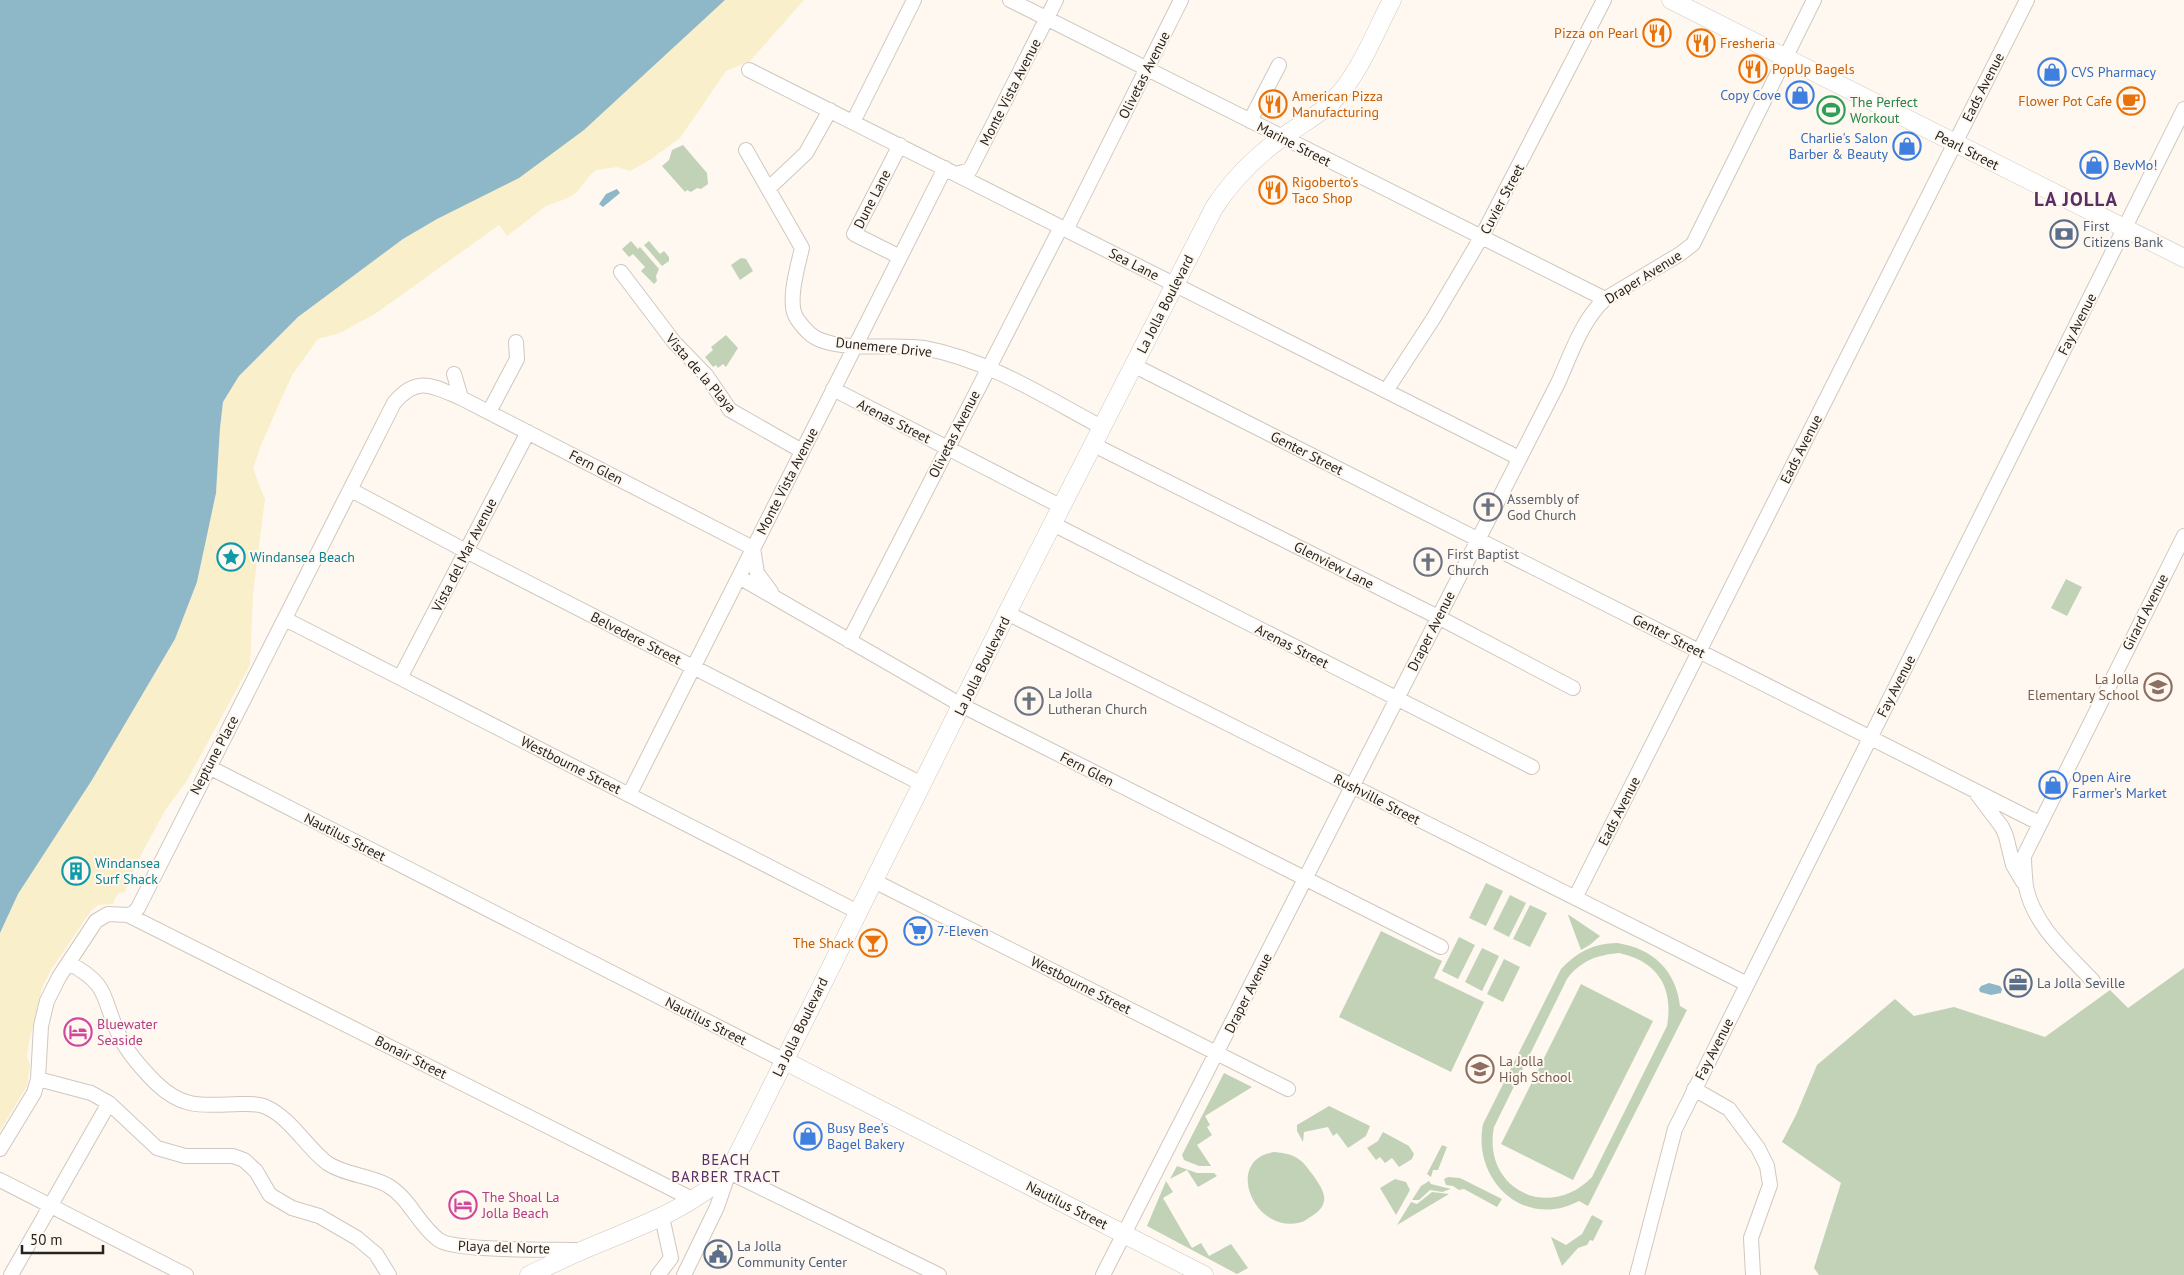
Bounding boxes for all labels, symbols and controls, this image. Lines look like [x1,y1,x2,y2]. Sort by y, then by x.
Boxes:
restaurant icon: Pizza on Pearl [1642,18,1672,48]
place label: Pizza on Pearl [1554,24,1638,42]
street label: Olivetas Avenue [1114,28,1174,122]
restaurant icon: Fresheria [1686,28,1716,58]
place label: Fresheria [1720,34,1775,52]
street label: Monte Vista Avenue [975,36,1045,148]
street label: Eads Avenue [1958,50,2008,124]
restaurant icon: PopUp Bagels [1738,54,1768,84]
shop icon: CVS Pharmacy [2037,57,2067,87]
place label: PopUp Bagels [1772,60,1855,78]
place label: CVS Pharmacy [2071,63,2156,81]
shop icon: Copy Cove [1785,80,1815,110]
place label: Copy Cove [1720,86,1781,104]
cafe icon: Flower Pot Cafe [2116,86,2146,116]
place label: American Pizza Manufacturing [1292,87,1383,121]
restaurant icon: American Pizza Manufacturing [1258,89,1288,119]
place label: Flower Pot Cafe [2018,92,2112,110]
place label: The Perfect Workout [1850,93,1918,127]
sports icon: The Perfect Workout [1816,95,1846,125]
street label: Marine Street [1254,118,1334,170]
street label: Pearl Street [1932,126,2002,174]
place label: Charlie's Salon Barber & Beauty [1789,129,1888,163]
shop icon: Charlie's Salon Barber & Beauty [1892,131,1922,161]
shop icon: BevMo! [2079,150,2109,180]
place label: BevMo! [2113,156,2158,174]
street label: Cuvier Street [1476,160,1528,237]
street label: Dune Lane [849,166,895,232]
place label: Rigoberto's Taco Shop [1292,173,1358,207]
restaurant icon: Rigoberto's Taco Shop [1258,175,1288,205]
district label: LA JOLLA [2034,187,2118,211]
place label: First Citizens Bank [2083,217,2163,251]
bank icon: First Citizens Bank [2049,219,2079,249]
street label: Sea Lane [1106,244,1162,284]
street label: Draper Avenue [1601,246,1685,308]
street label: La Jolla Boulevard [1132,252,1198,356]
street label: Fay Avenue [2054,290,2100,358]
street label: Vista de la Playa [661,329,740,416]
street label: Dunemere Drive [835,333,933,361]
street label: Olivetas Avenue [924,387,984,481]
street label: Arenas Street [854,395,934,447]
street label: Eads Avenue [1776,412,1826,486]
street label: Monte Vista Avenue [752,425,822,537]
street label: Genter Street [1268,427,1347,479]
street label: Fern Glen [566,446,626,488]
place label: Assembly of God Church [1507,490,1579,524]
church icon: Assembly of God Church [1473,492,1503,522]
street label: Vista del Mar Avenue [427,495,500,616]
street label: Glenview Lane [1291,537,1377,593]
place icon: Windansea Beach [216,542,246,572]
place label: First Baptist Church [1447,545,1519,579]
church icon: First Baptist Church [1413,547,1443,577]
place label: Windansea Beach [250,548,355,566]
street label: Girard Avenue [2118,571,2172,653]
street label: Draper Avenue [1403,588,1459,674]
street label: Belvedere Street [588,607,684,669]
street label: Genter Street [1630,610,1709,662]
street label: La Jolla Boulevard [950,613,1014,719]
street label: Arenas Street [1252,620,1332,672]
street label: Fay Avenue [1873,652,1919,720]
place label: La Jolla Elementary School [2027,670,2139,704]
school or university icon: La Jolla Elementary School [2143,672,2173,702]
place label: La Jolla Lutheran Church [1048,684,1147,718]
church icon: La Jolla Lutheran Church [1014,686,1044,716]
street label: Neptune Place [186,712,242,798]
street label: Westbourne Street [518,732,624,798]
street label: Fern Glen [1057,748,1117,790]
place label: Open Aire Farmer’s Market [2072,768,2167,802]
street label: Rushville Street [1331,770,1423,829]
shop icon: Open Aire Farmer’s Market [2038,770,2068,800]
street label: Eads Avenue [1594,774,1644,848]
street label: Nautilus Street [301,809,389,865]
place label: Windansea Surf Shack [95,854,160,888]
building icon: Windansea Surf Shack [61,856,91,886]
supermarket icon: 7-Eleven [903,916,933,946]
place label: 7-Eleven [937,922,989,940]
bar icon: The Shack [858,928,888,958]
place label: The Shack [793,934,854,952]
street label: Draper Avenue [1220,950,1276,1036]
street label: Westbourne Street [1028,952,1134,1018]
office icon: La Jolla Seville [2003,968,2033,998]
street label: La Jolla Boulevard [768,974,832,1080]
place label: La Jolla Seville [2037,974,2125,992]
street label: Nautilus Street [662,993,750,1049]
place label: Bluewater Seaside [97,1015,158,1049]
street label: Fay Avenue [1691,1015,1737,1083]
hotel icon: Bluewater Seaside [63,1017,93,1047]
street label: Bonair Street [372,1031,450,1083]
place label: La Jolla High School [1499,1052,1572,1086]
school or university icon: La Jolla High School [1465,1054,1495,1084]
place label: Busy Bee's Bagel Bakery [827,1119,905,1153]
shop icon: Busy Bee's Bagel Bakery [793,1121,823,1151]
district label: BEACH BARBER TRACT [671,1150,781,1186]
street label: Nautilus Street [1023,1177,1111,1233]
place label: The Shoal La Jolla Beach [481,1188,560,1222]
hotel icon: The Shoal La Jolla Beach [448,1190,478,1220]
scale bar [22,1222,104,1254]
text: 50 m [30,1230,63,1249]
street label: Playa del Norte [458,1236,550,1258]
place label: La Jolla Community Center [737,1237,847,1271]
public building icon: La Jolla Community Center [703,1239,733,1269]

